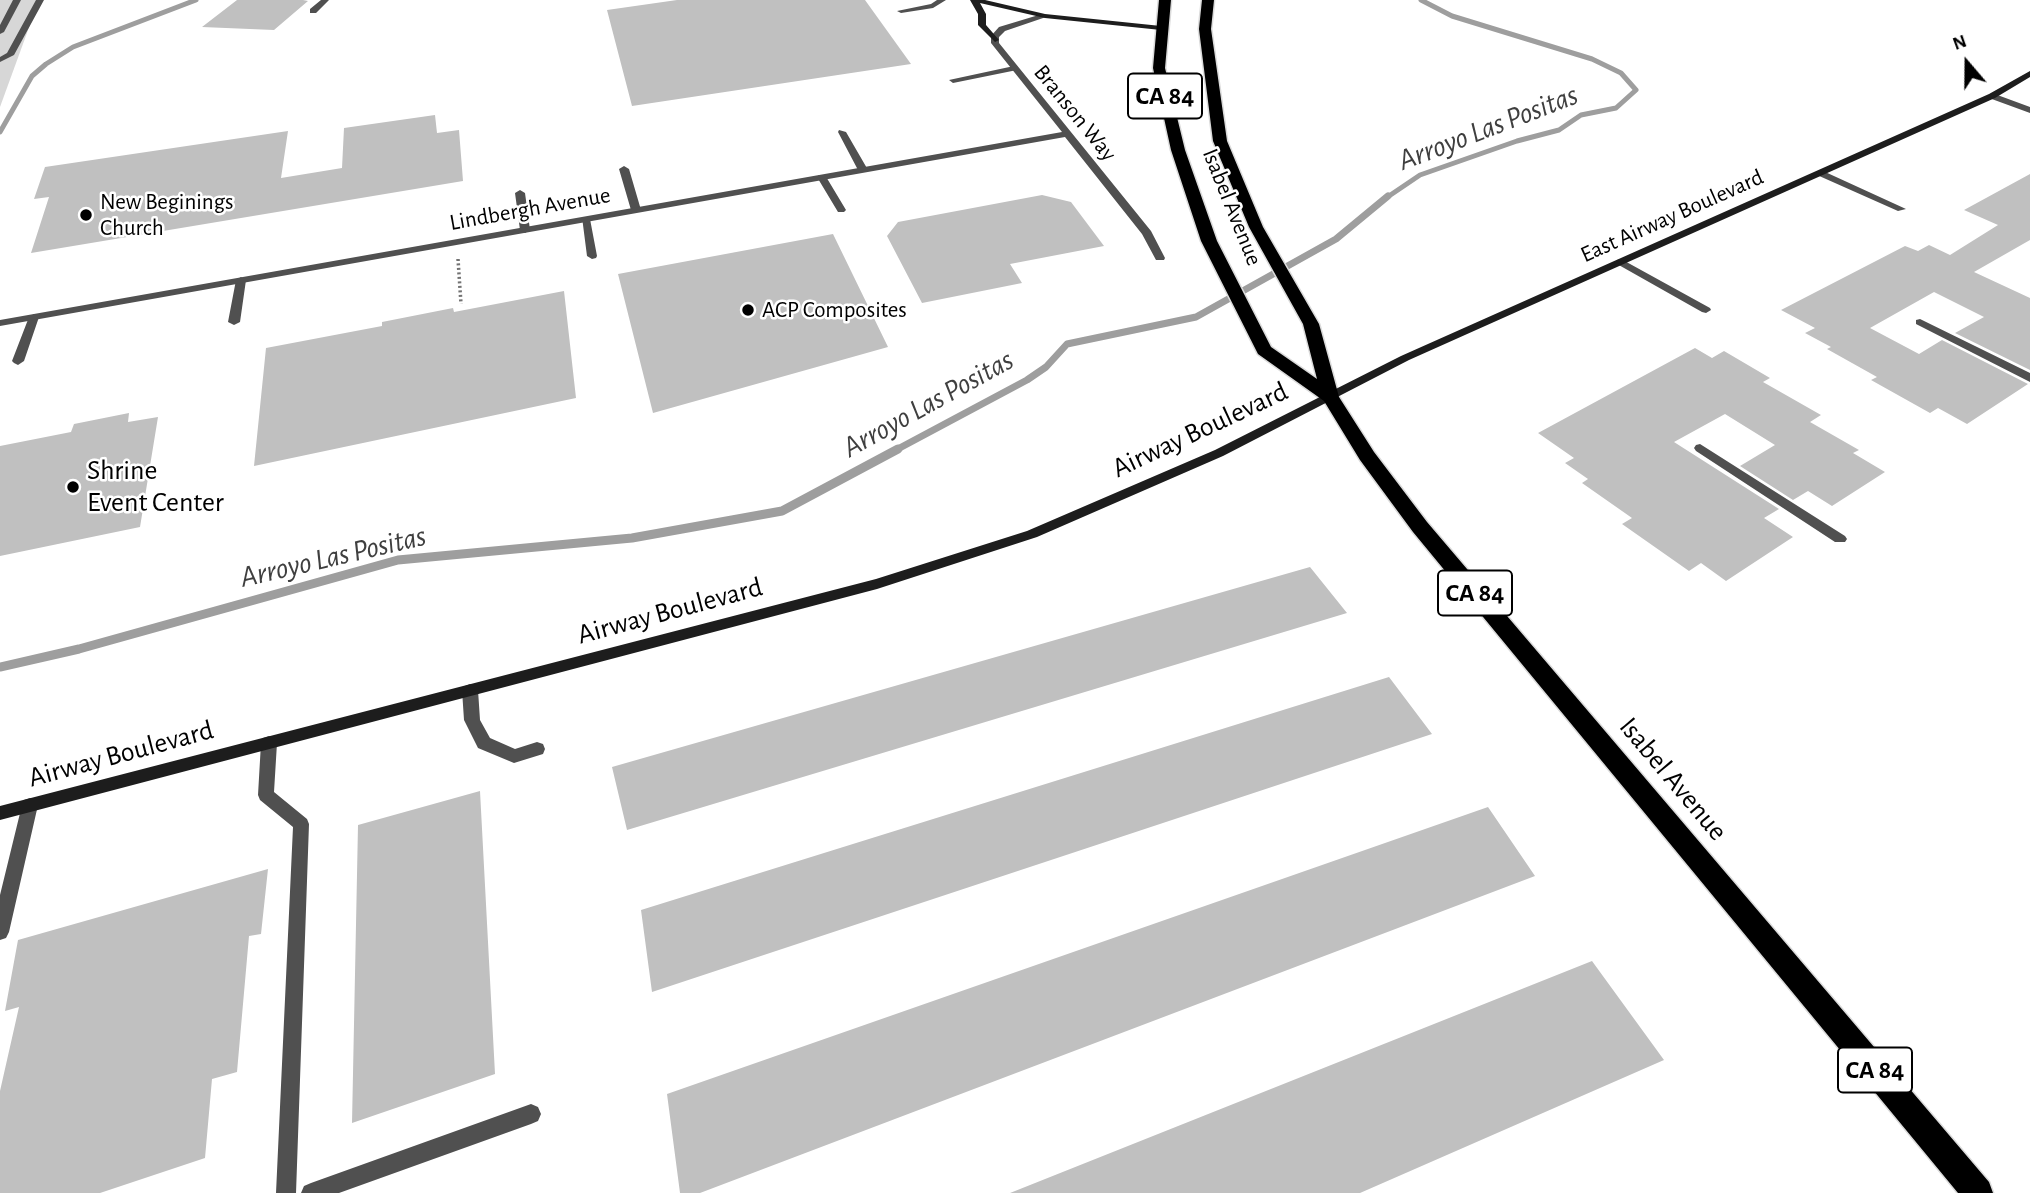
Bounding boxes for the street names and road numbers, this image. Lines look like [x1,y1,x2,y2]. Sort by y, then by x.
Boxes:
street label: Branson Way [1028,59,1122,167]
road number: CA 84 [1128,74,1202,118]
street label: Isabel Avenue [1196,144,1268,270]
street label: East Airway Boulevard [1576,163,1768,269]
street label: Lindbergh Avenue [447,181,613,237]
street label: Airway Boulevard [1107,375,1293,485]
street label: Airway Boulevard [574,570,766,652]
road number: CA 84 [1438,570,1512,615]
street label: Isabel Avenue [1612,710,1734,848]
street label: Airway Boulevard [25,713,217,795]
road number: CA 84 [1838,1048,1912,1092]

